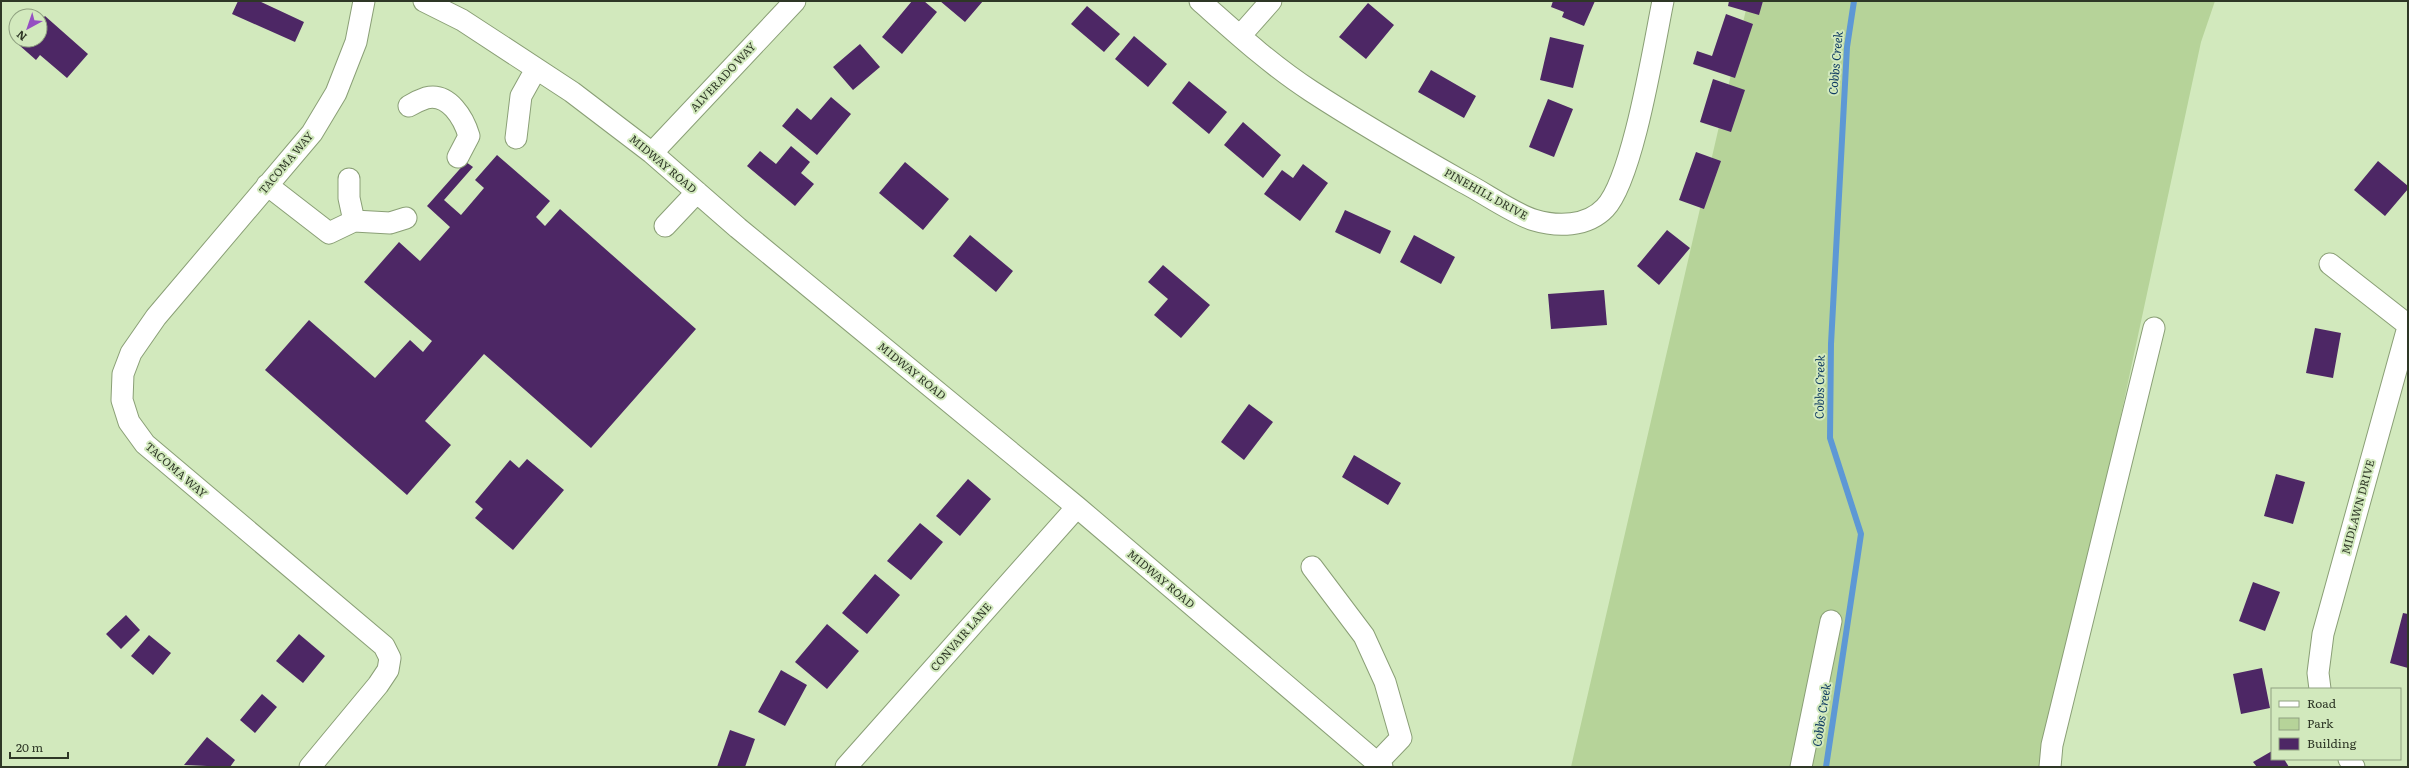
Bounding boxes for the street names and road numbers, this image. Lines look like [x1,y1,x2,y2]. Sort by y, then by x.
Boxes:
street label: ALVERADO WAY [686,38,759,115]
street label: TACOMA WAY [254,127,316,197]
street label: MIDWAY ROAD [627,130,701,196]
street label: PINEHILL DRIVE [1442,164,1531,223]
street label: MIDWAY ROAD [875,338,950,403]
street label: TACOMA WAY [142,438,211,501]
street label: MIDLAWN DRIVE [2337,458,2377,556]
street label: MIDWAY ROAD [1125,545,1199,611]
street label: CONVAIR LANE [926,599,994,674]

